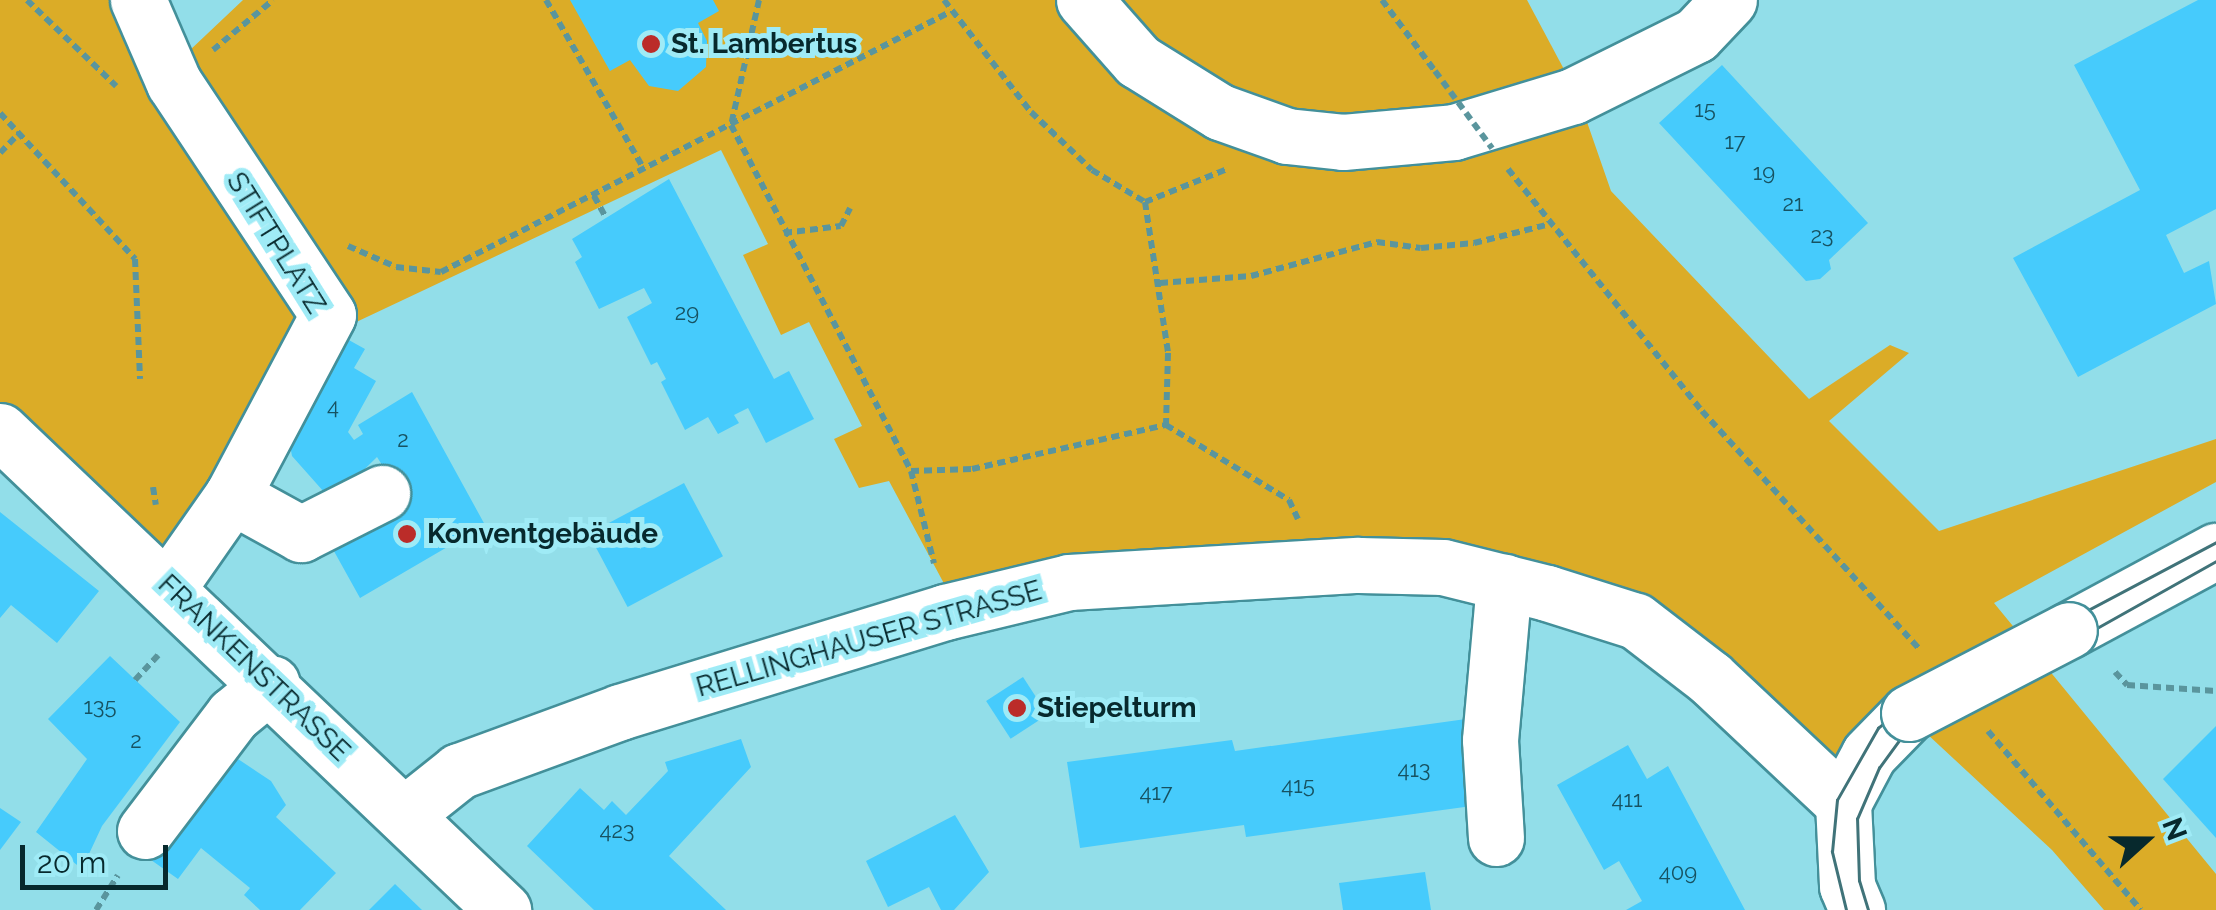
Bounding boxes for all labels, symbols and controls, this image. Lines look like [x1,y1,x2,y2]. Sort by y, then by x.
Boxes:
place label: St. Lambertus [671,27,857,61]
marker: St. Lambertus [640,33,662,55]
house number: 15 [1694,97,1716,123]
house number: 17 [1724,129,1746,155]
house number: 19 [1753,160,1775,186]
street label: STIFTPLATZ [219,166,333,320]
house number: 21 [1783,191,1803,217]
house number: 23 [1810,223,1834,249]
house number: 29 [675,300,699,326]
house number: 4 [327,394,339,420]
house number: 2 [397,427,409,453]
place label: Konventgebäude [427,517,658,551]
marker: Konventgebäude [396,523,418,545]
street label: FRANKENSTRASSE [151,568,357,768]
street label: RELLINGHAUSER STRASSE [692,574,1046,704]
place label: Stiepelturm [1037,691,1197,725]
house number: 135 [83,694,117,720]
marker: Stiepelturm [1006,697,1028,719]
house number: 2 [130,728,142,754]
house number: 413 [1397,757,1431,783]
house number: 415 [1281,773,1315,799]
house number: 417 [1139,780,1173,806]
house number: 411 [1612,787,1642,813]
north arrow [2096,790,2196,890]
text: N [2155,813,2194,845]
house number: 423 [599,818,635,844]
scale bar [25,825,172,887]
text: 20 m [37,845,106,880]
house number: 409 [1659,860,1697,886]

